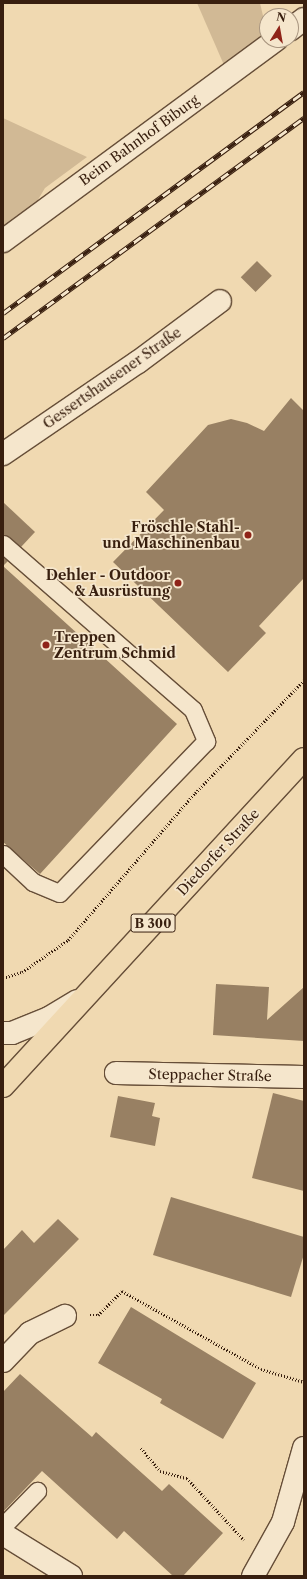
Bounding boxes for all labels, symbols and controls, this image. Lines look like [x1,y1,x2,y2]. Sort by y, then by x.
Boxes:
north arrow [259,8,299,48]
text: N [275,9,287,25]
street label: Beim Bahnhof Biburg [76,91,202,189]
street label: Gessertshausener Straße [40,324,184,432]
place label: Fröschle Stahl- und Maschinenbau [103,519,240,552]
marker: Fröschle Stahl- und Maschinenbau [243,530,253,540]
place label: Dehler - Outdoor & Ausrüstung [46,567,170,600]
marker: Dehler - Outdoor & Ausrüstung [173,578,183,588]
place label: Treppen Zentrum Schmid [54,629,176,662]
marker: Treppen Zentrum Schmid [41,640,51,650]
street label: Diedorfer Straße [173,805,263,899]
road number: B 300 [130,912,176,934]
street label: Steppacher Straße [148,1066,272,1084]

